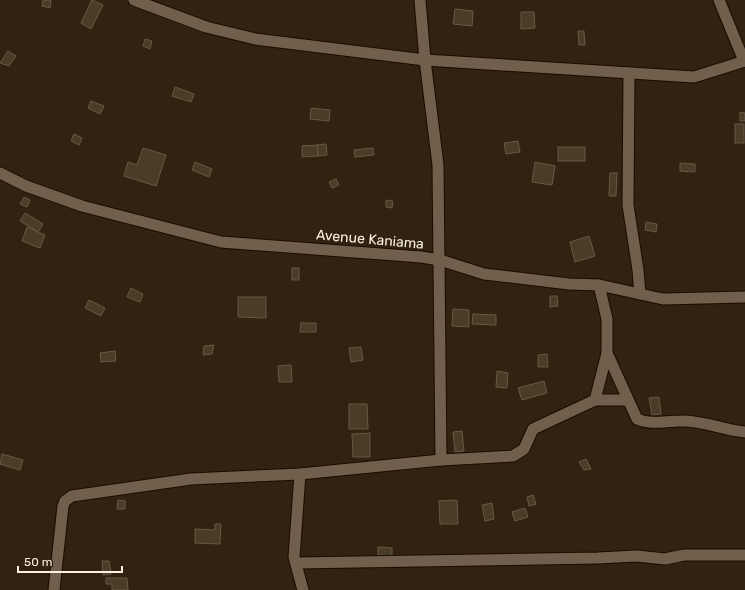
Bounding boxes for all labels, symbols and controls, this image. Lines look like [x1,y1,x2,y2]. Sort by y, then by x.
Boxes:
street label: Avenue Kaniama [315,226,425,253]
scale bar [18,548,122,574]
text: 50 m [24,555,52,569]

